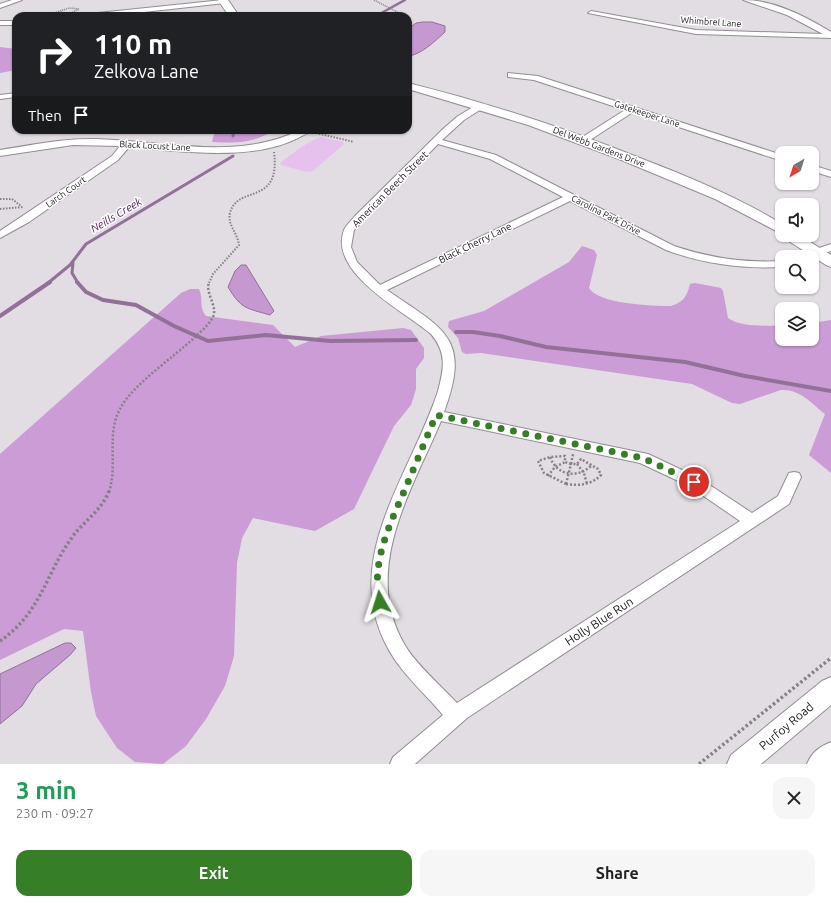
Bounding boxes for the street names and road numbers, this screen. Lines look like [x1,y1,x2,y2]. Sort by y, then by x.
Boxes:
street label: Whimbrel Lane [680,15,742,29]
street label: Gatekeeper Lane [613,99,681,129]
street label: Del Webb Gardens Drive [551,125,647,169]
street label: Black Locust Lane [119,139,191,153]
street label: American Beech Street [350,149,430,229]
street label: Larch Court [44,174,88,210]
street label: Carolina Park Drive [570,193,642,237]
street label: Black Cherry Lane [437,221,513,265]
street label: Holly Blue Run [563,594,635,648]
street label: Purfoy Road [756,700,816,752]

